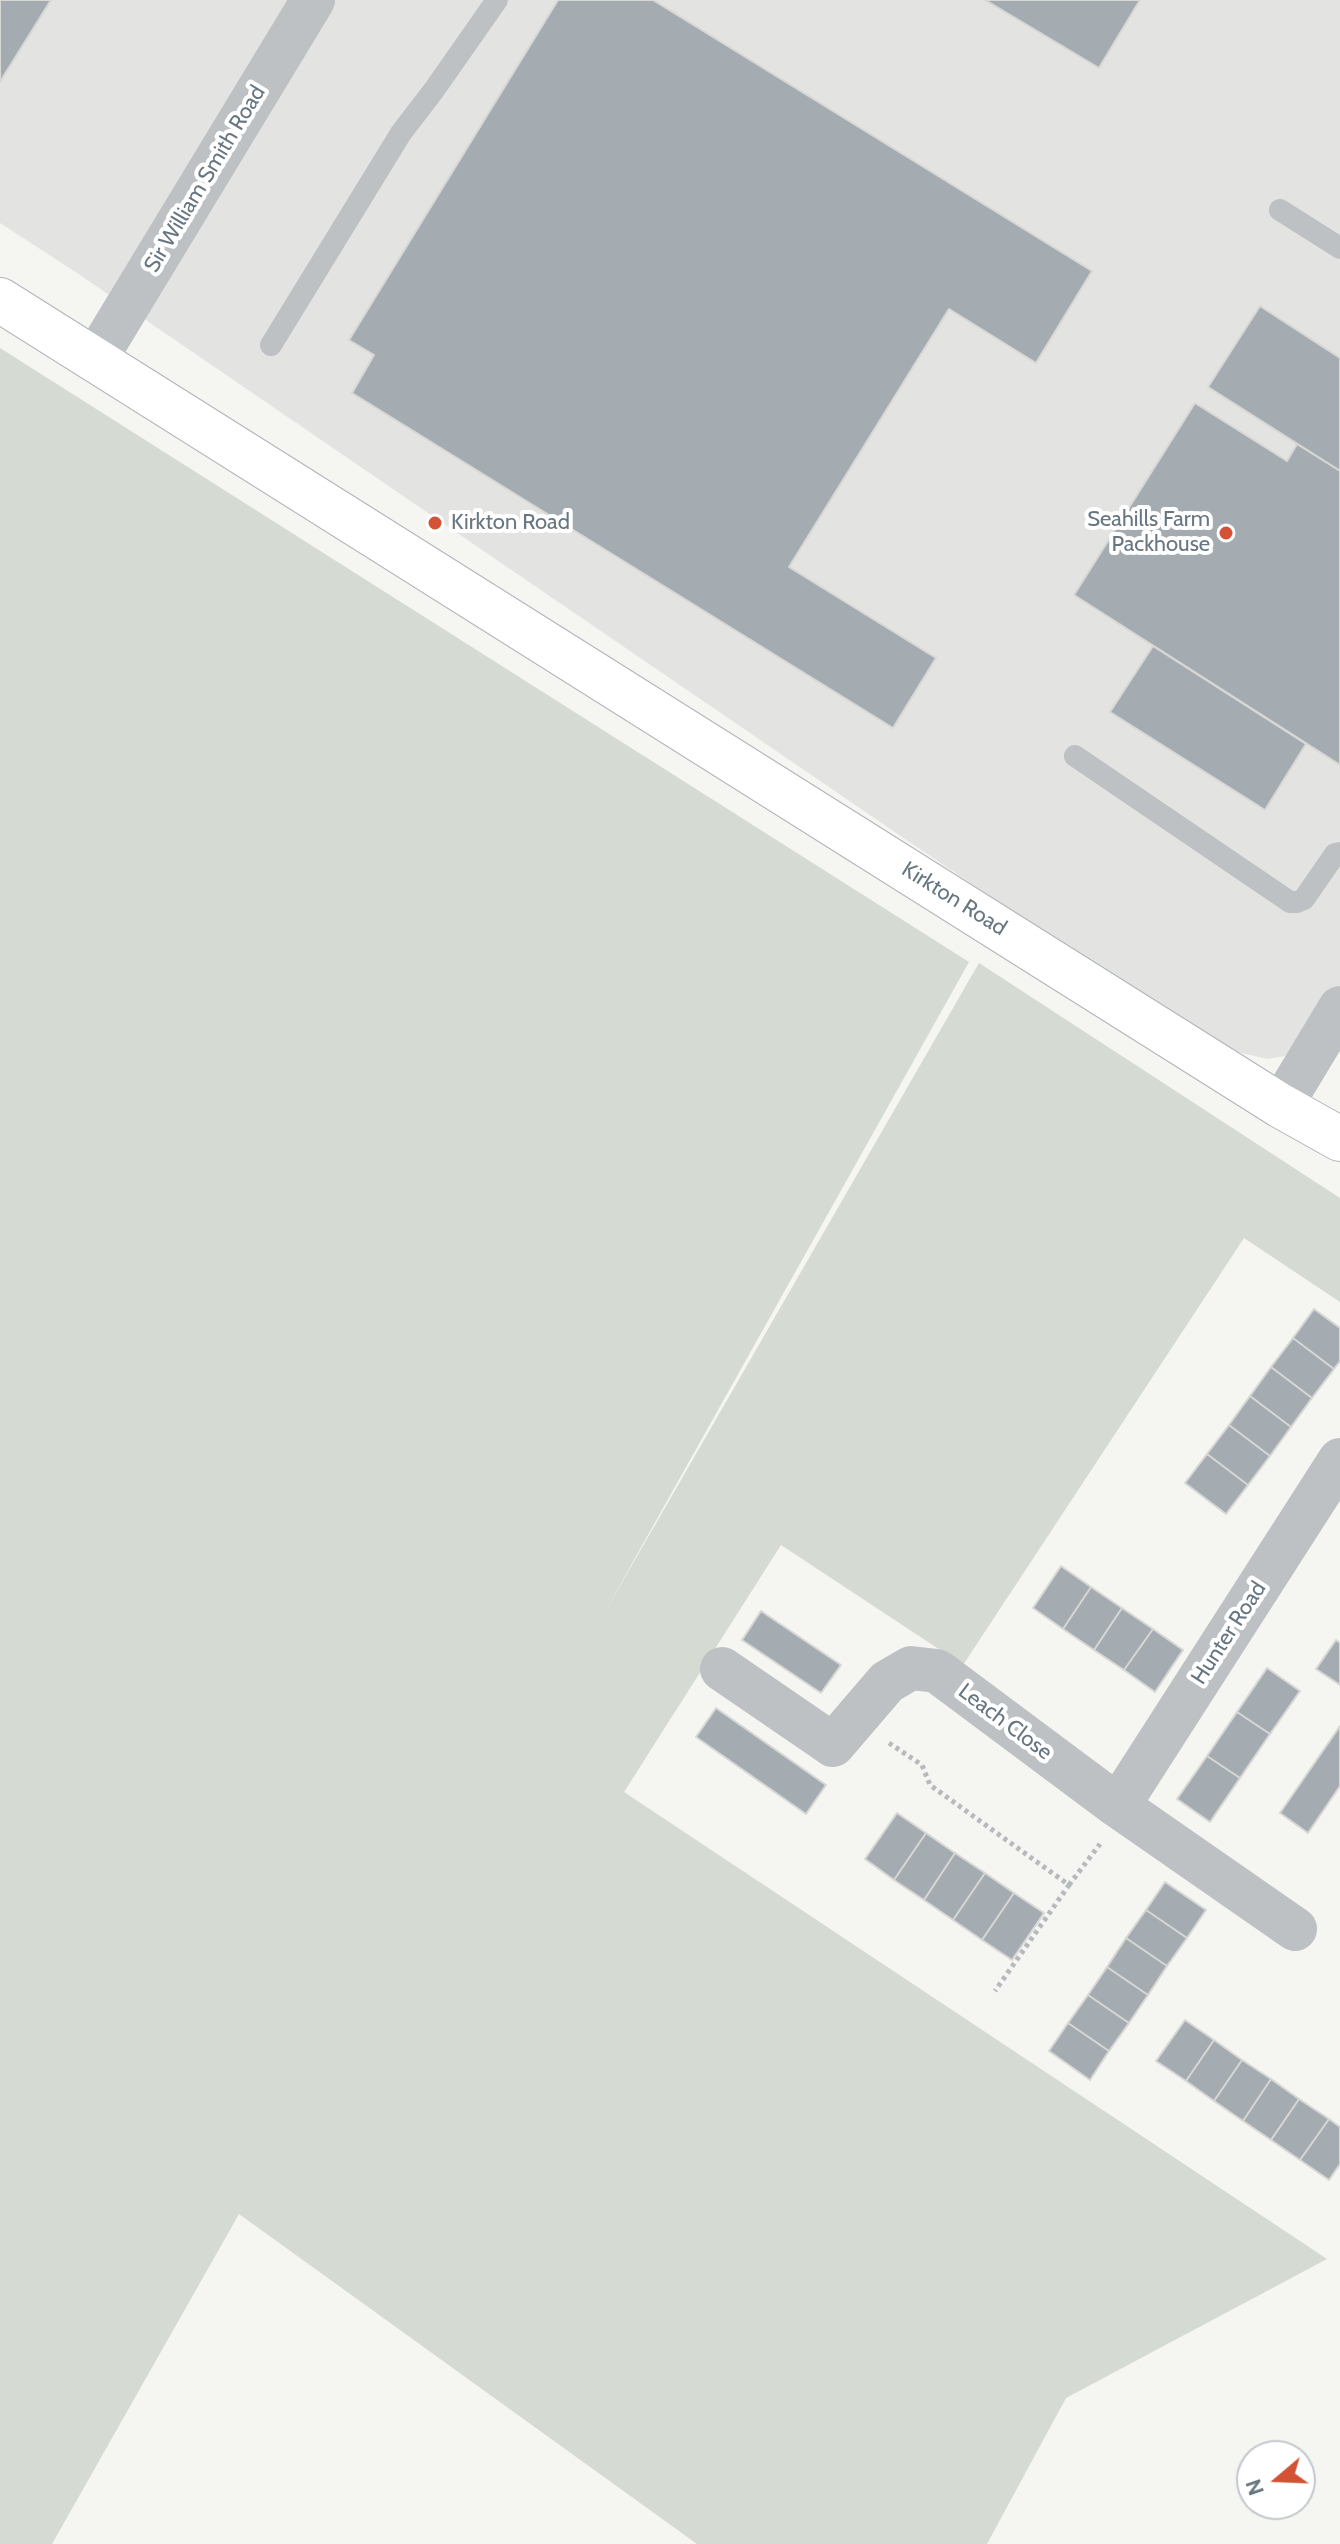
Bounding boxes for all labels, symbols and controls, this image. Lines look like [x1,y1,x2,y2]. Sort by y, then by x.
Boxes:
street label: Sir William Smith Road [139,81,271,277]
place label: Seahills Farm Packhouse [1087,507,1210,558]
place label: Kirkton Road [451,510,570,536]
marker: Kirkton Road [426,514,444,532]
marker: Seahills Farm Packhouse [1217,524,1235,542]
street label: Kirkton Road [897,856,1011,942]
street label: Hunter Road [1186,1577,1272,1689]
street label: Leach Close [953,1678,1057,1766]
north arrow [1236,2440,1316,2520]
text: N [1239,2476,1270,2499]

